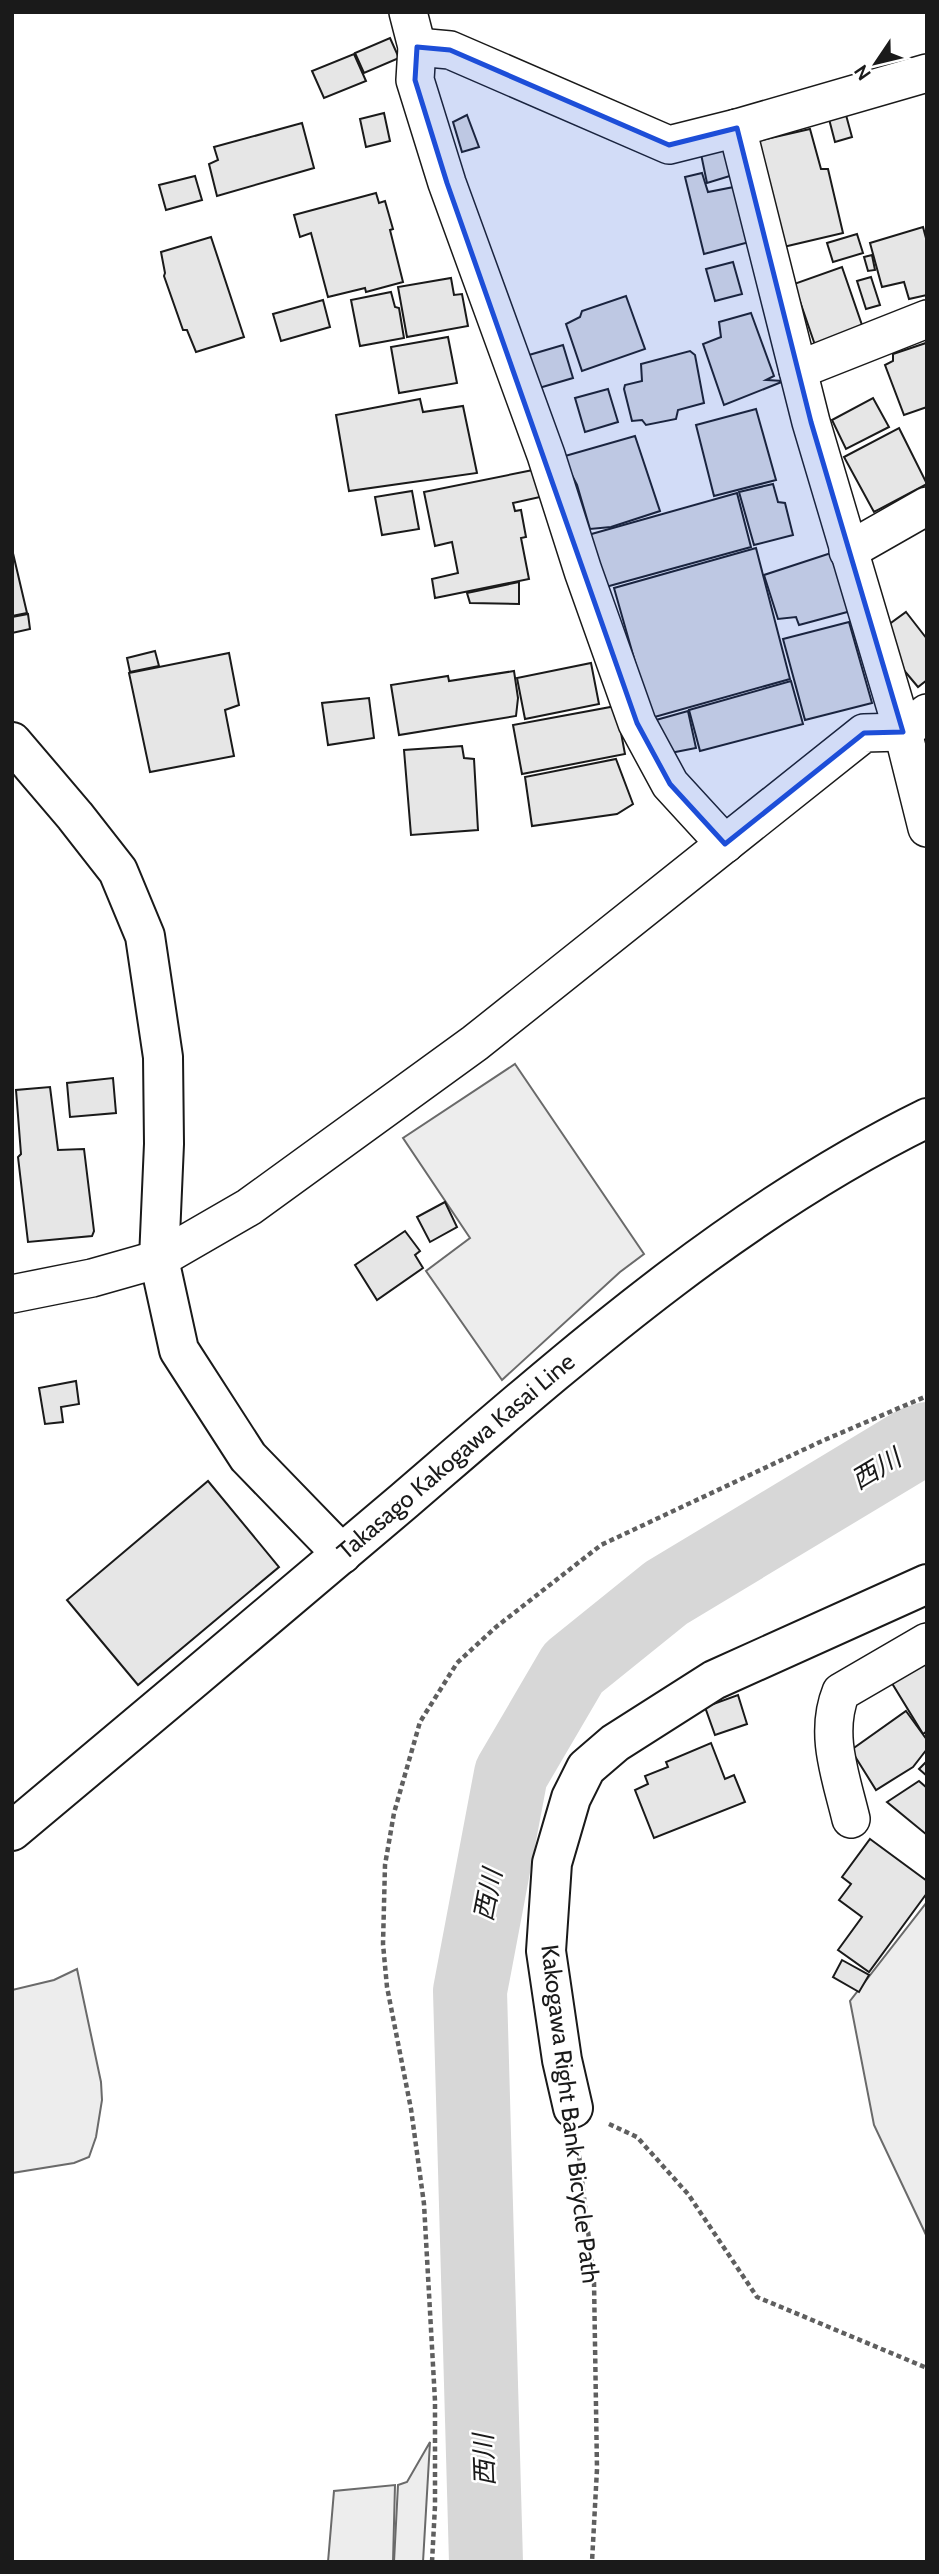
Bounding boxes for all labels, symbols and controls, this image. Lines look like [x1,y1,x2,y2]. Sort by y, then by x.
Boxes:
north arrow [841,28,911,98]
text: N [849,60,876,85]
street label: Takasago Kakogawa Kasai Line [331,1347,580,1565]
water label: 西川 [845,1440,909,1496]
water label: 西川 [467,1863,509,1924]
street label: Kakogawa Right Bank Bicycle Path [535,1943,606,2285]
water label: 西川 [467,2430,501,2487]

